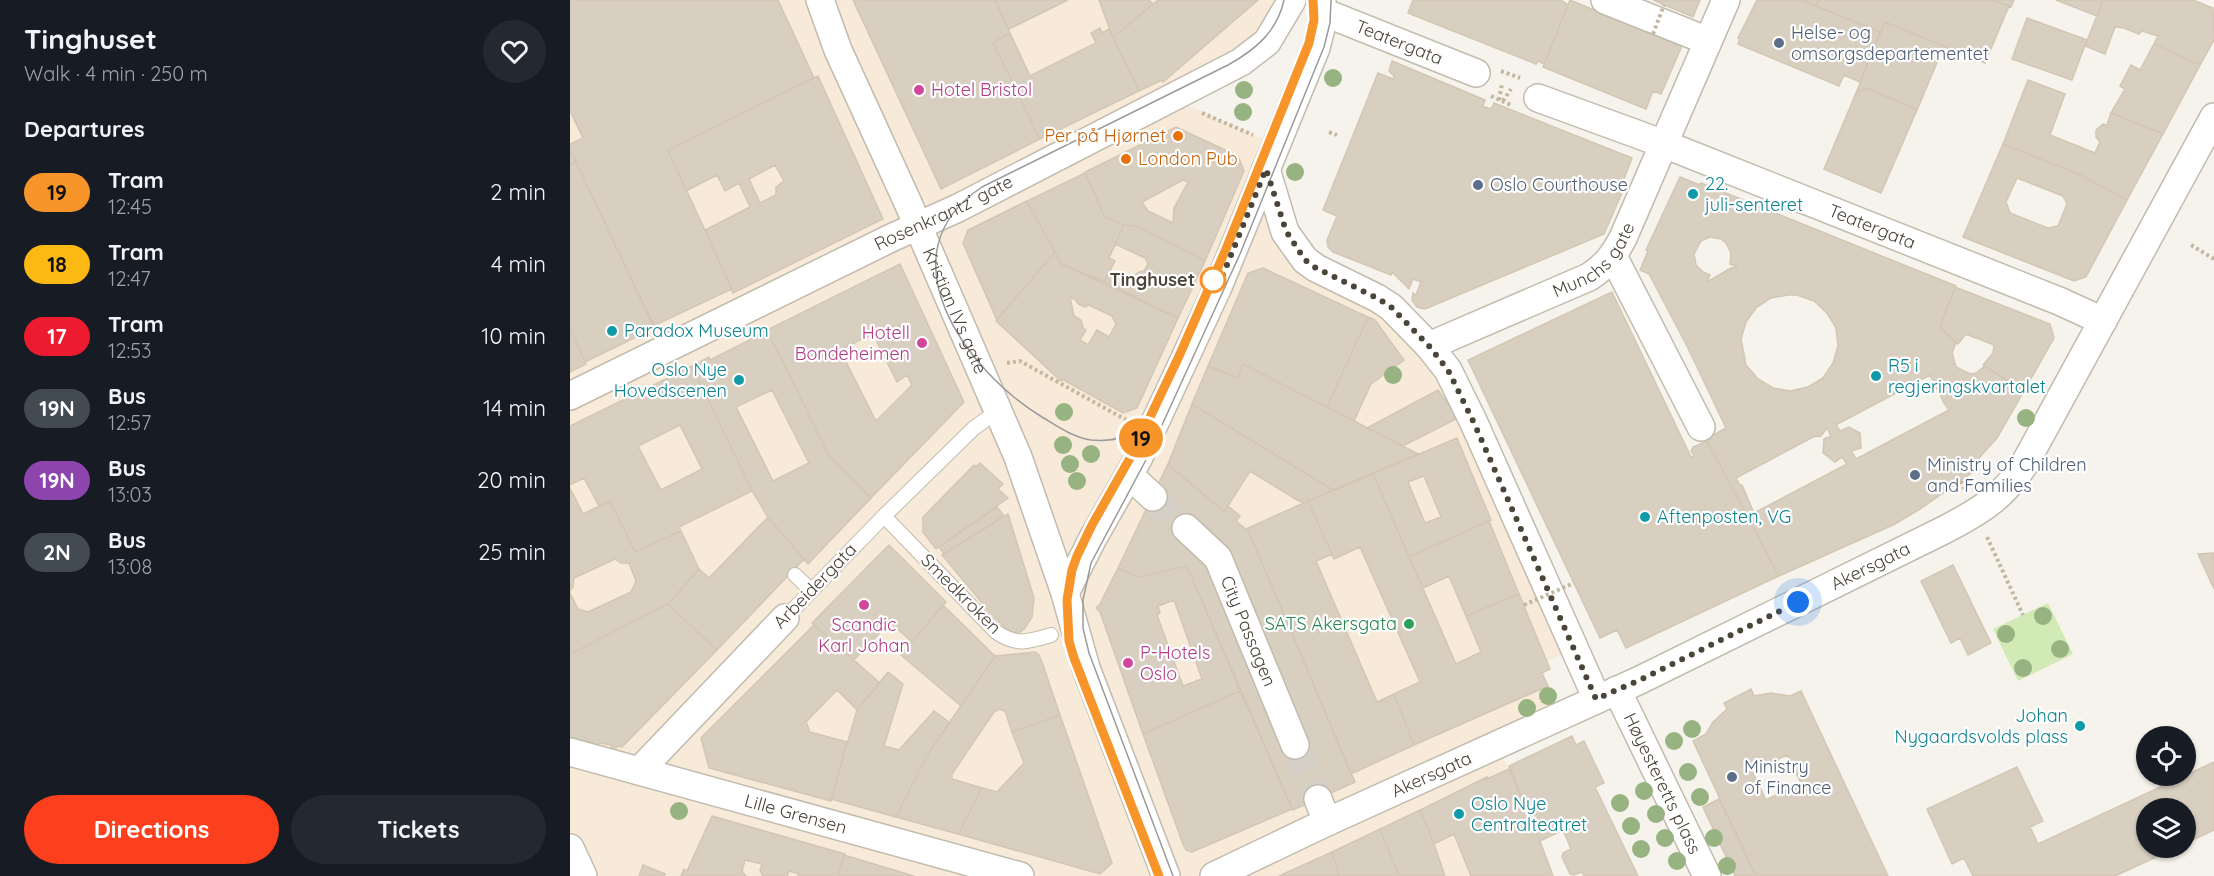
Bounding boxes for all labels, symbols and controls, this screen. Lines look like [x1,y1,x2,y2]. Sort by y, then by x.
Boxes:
street label: Teatergata [1352,14,1446,70]
button: heart [483,20,546,83]
text: Tinghuset [24,21,157,56]
place label: Helse- og omsorgsdepartementet [1791,21,1989,65]
marker: Helse- og omsorgsdepartementet [1772,36,1786,50]
text: Walk · 4 min · 250 m [24,61,208,86]
place label: Hotel Bristol [931,78,1032,101]
marker: Hotel Bristol [912,83,926,97]
text: Departures [24,115,145,143]
place label: Per på Hjørnet [1044,124,1166,147]
marker: Per på Hjørnet [1171,129,1185,143]
place label: London Pub [1138,147,1238,170]
marker: London Pub [1119,152,1133,166]
text: Tram [108,166,164,194]
street label: Rosenkrantz’ gate [870,170,1017,255]
place label: 22. juli-senteret [1704,172,1803,216]
place label: Oslo Courthouse [1490,173,1628,196]
text: 2 min [490,178,546,206]
marker: Oslo Courthouse [1471,178,1485,192]
text: 19 [47,179,67,205]
marker: 22. juli-senteret [1686,187,1700,201]
text: 12:45 [108,194,152,219]
street label: Teatergata [1825,199,1919,254]
street label: Munchs gate [1549,219,1639,302]
text: Tram [108,238,164,266]
street label: Kristian IVs gate [918,244,993,377]
text: 4 min [491,250,546,278]
text: 18 [47,251,67,277]
text: 12:47 [108,266,150,291]
marker: Tinghuset [1200,267,1226,293]
place label: Tinghuset [1110,268,1195,291]
text: Tram [108,310,164,338]
place label: Paradox Museum [624,319,769,342]
place label: Hotell Bondeheimen [795,321,910,365]
text: 10 min [481,322,546,350]
text: 17 [47,323,67,349]
marker: Paradox Museum [605,324,619,338]
marker: Hotell Bondeheimen [915,336,929,350]
text: 12:53 [108,338,152,363]
place label: R5 i regjeringskvartalet [1888,354,2046,398]
place label: Oslo Nye Hovedscenen [614,358,727,402]
marker: R5 i regjeringskvartalet [1869,369,1883,383]
marker: Oslo Nye Hovedscenen [732,373,746,387]
text: Bus [108,382,146,410]
text: 14 min [483,394,546,422]
text: 19N [39,395,75,421]
text: 12:57 [108,410,151,435]
line badge: 19 [1114,418,1168,458]
text: 19 [1131,425,1151,451]
place label: Ministry of Children and Families [1927,453,2087,497]
text: Bus [108,454,146,482]
text: 20 min [477,466,546,494]
text: 19N [39,467,75,493]
marker: Ministry of Children and Families [1908,468,1922,482]
text: 13:03 [108,482,152,507]
place label: Aftenposten, VG [1657,505,1791,528]
marker: Aftenposten, VG [1638,510,1652,524]
text: Bus [108,526,146,554]
street label: Akersgata [1827,537,1914,595]
text: 25 min [478,538,546,566]
street label: Arbeidergata [768,538,861,633]
text: 2N [43,539,71,565]
street label: Smedkroken [916,549,1006,639]
text: 13:08 [108,554,152,579]
street label: City Passagen [1216,572,1282,690]
your location [1783,587,1813,617]
marker: Scandic Karl Johan [857,598,871,612]
place label: SATS Akersgata [1265,612,1397,635]
place label: Scandic Karl Johan [818,613,910,657]
marker: SATS Akersgata [1402,617,1416,631]
place label: P-Hotels Oslo [1140,641,1210,685]
marker: P-Hotels Oslo [1121,656,1135,670]
place label: Johan Nygaardsvolds plass [1895,704,2068,748]
street label: Høyesteretts plass [1619,709,1707,858]
marker: Johan Nygaardsvolds plass [2073,719,2087,733]
map controls [2136,726,2196,858]
button: locate [2136,726,2196,786]
street label: Akersgata [1388,746,1475,802]
place label: Ministry of Finance [1744,755,1832,799]
marker: Ministry of Finance [1725,770,1739,784]
street label: Lille Grensen [742,789,850,839]
place label: Oslo Nye Centralteatret [1471,792,1587,836]
button: Directions [24,795,279,864]
button: Tickets [291,795,546,864]
button: layers [2136,798,2196,858]
marker: Oslo Nye Centralteatret [1452,807,1466,821]

